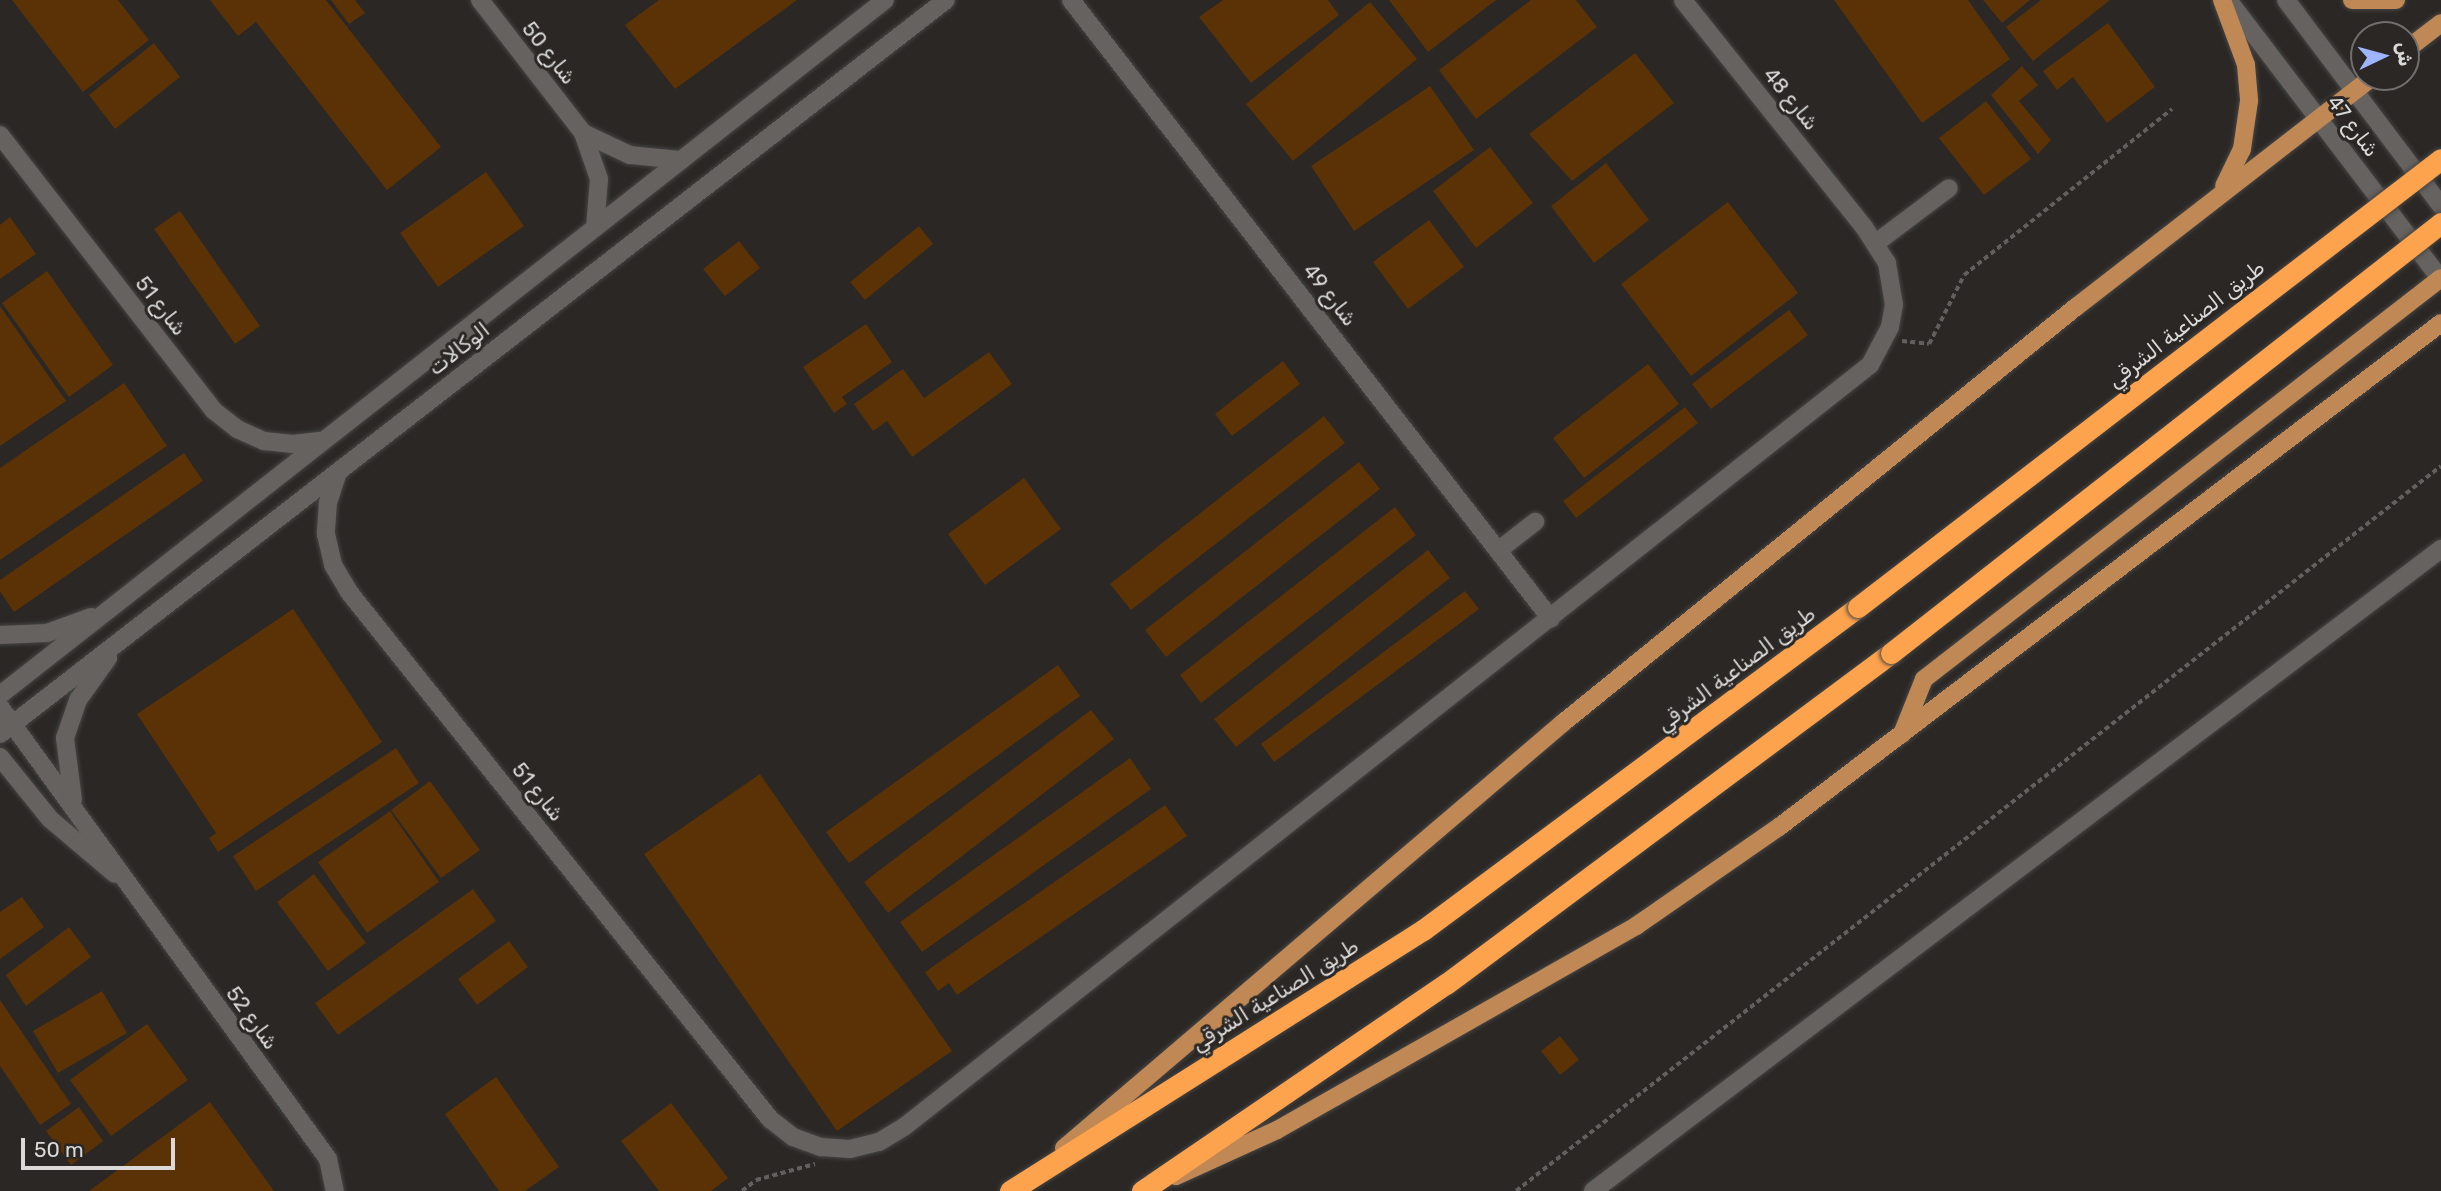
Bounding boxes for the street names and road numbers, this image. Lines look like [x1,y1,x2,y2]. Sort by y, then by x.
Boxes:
street label: شارع 50 [517,17,581,89]
street label: شارع 48 [1758,63,1824,135]
street label: شارع 47 [2322,90,2384,162]
street label: طريق الصناعية الشرقي [2103,255,2269,393]
street label: شارع 49 [1298,259,1362,331]
street label: شارع 51 [130,271,192,341]
street label: الوكالات [423,317,495,381]
street label: طريق الصناعية الشرقي [1652,601,1820,737]
street label: شارع 51 [507,758,569,826]
street label: طريق الصناعية الشرقي [1187,933,1363,1057]
street label: شارع 52 [221,982,283,1054]

